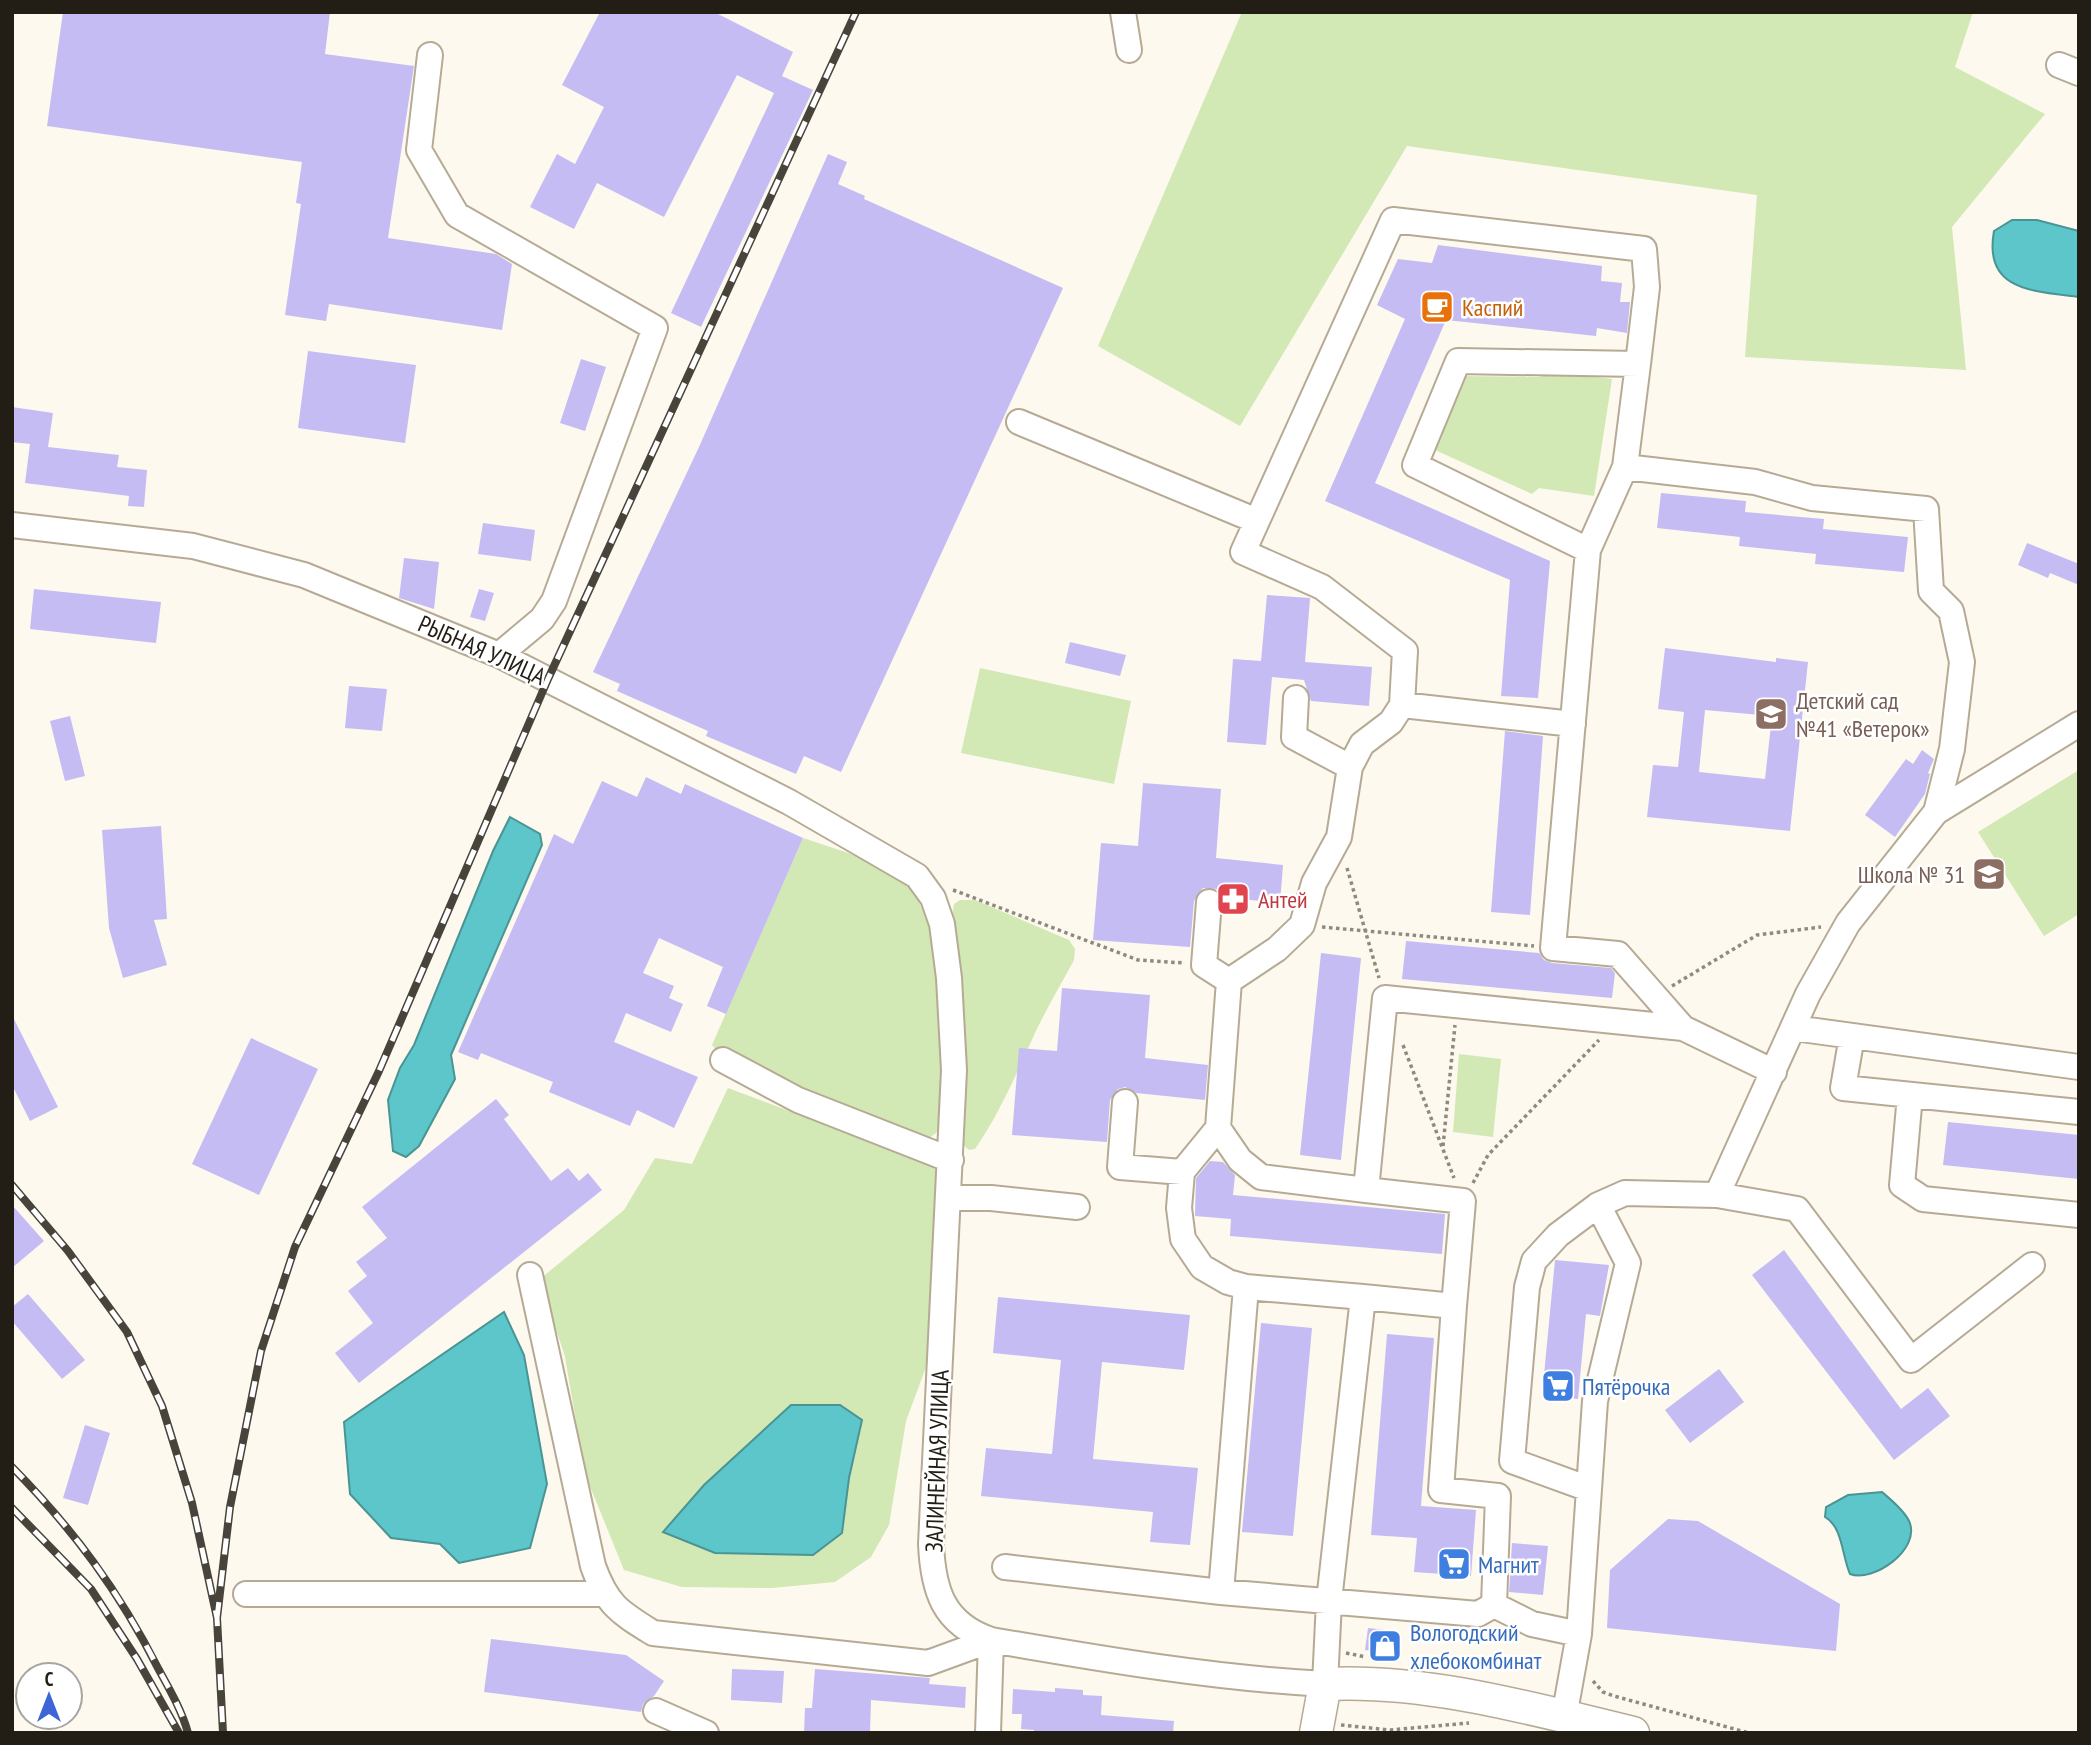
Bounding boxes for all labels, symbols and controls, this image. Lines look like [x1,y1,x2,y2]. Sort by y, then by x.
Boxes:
cafe icon: Каспий [1418,288,1456,326]
place label: Каспий [1462,292,1523,323]
street label: РЫБНАЯ УЛИЦА [413,608,551,692]
place label: Детский сад №41 «Ветерок» [1796,685,1930,744]
school or university icon: Детский сад №41 «Ветерок» [1752,695,1790,733]
school or university icon: Школа № 31 [1970,855,2008,893]
place label: Школа № 31 [1858,859,1965,890]
pharmacy icon: Антей [1214,880,1252,918]
place label: Антей [1258,884,1308,915]
supermarket icon: Пятёрочка [1539,1367,1577,1405]
street label: ЗАЛИНЕЙНАЯ УЛИЦА [918,1368,956,1553]
place label: Пятёрочка [1582,1371,1670,1402]
supermarket icon: Магнит [1435,1545,1473,1583]
place label: Магнит [1478,1549,1539,1580]
place label: Вологодский хлебокомбинат [1410,1617,1542,1676]
shop icon: Вологодский хлебокомбинат [1366,1627,1404,1665]
north arrow [14,1661,84,1731]
text: С [45,1667,54,1691]

